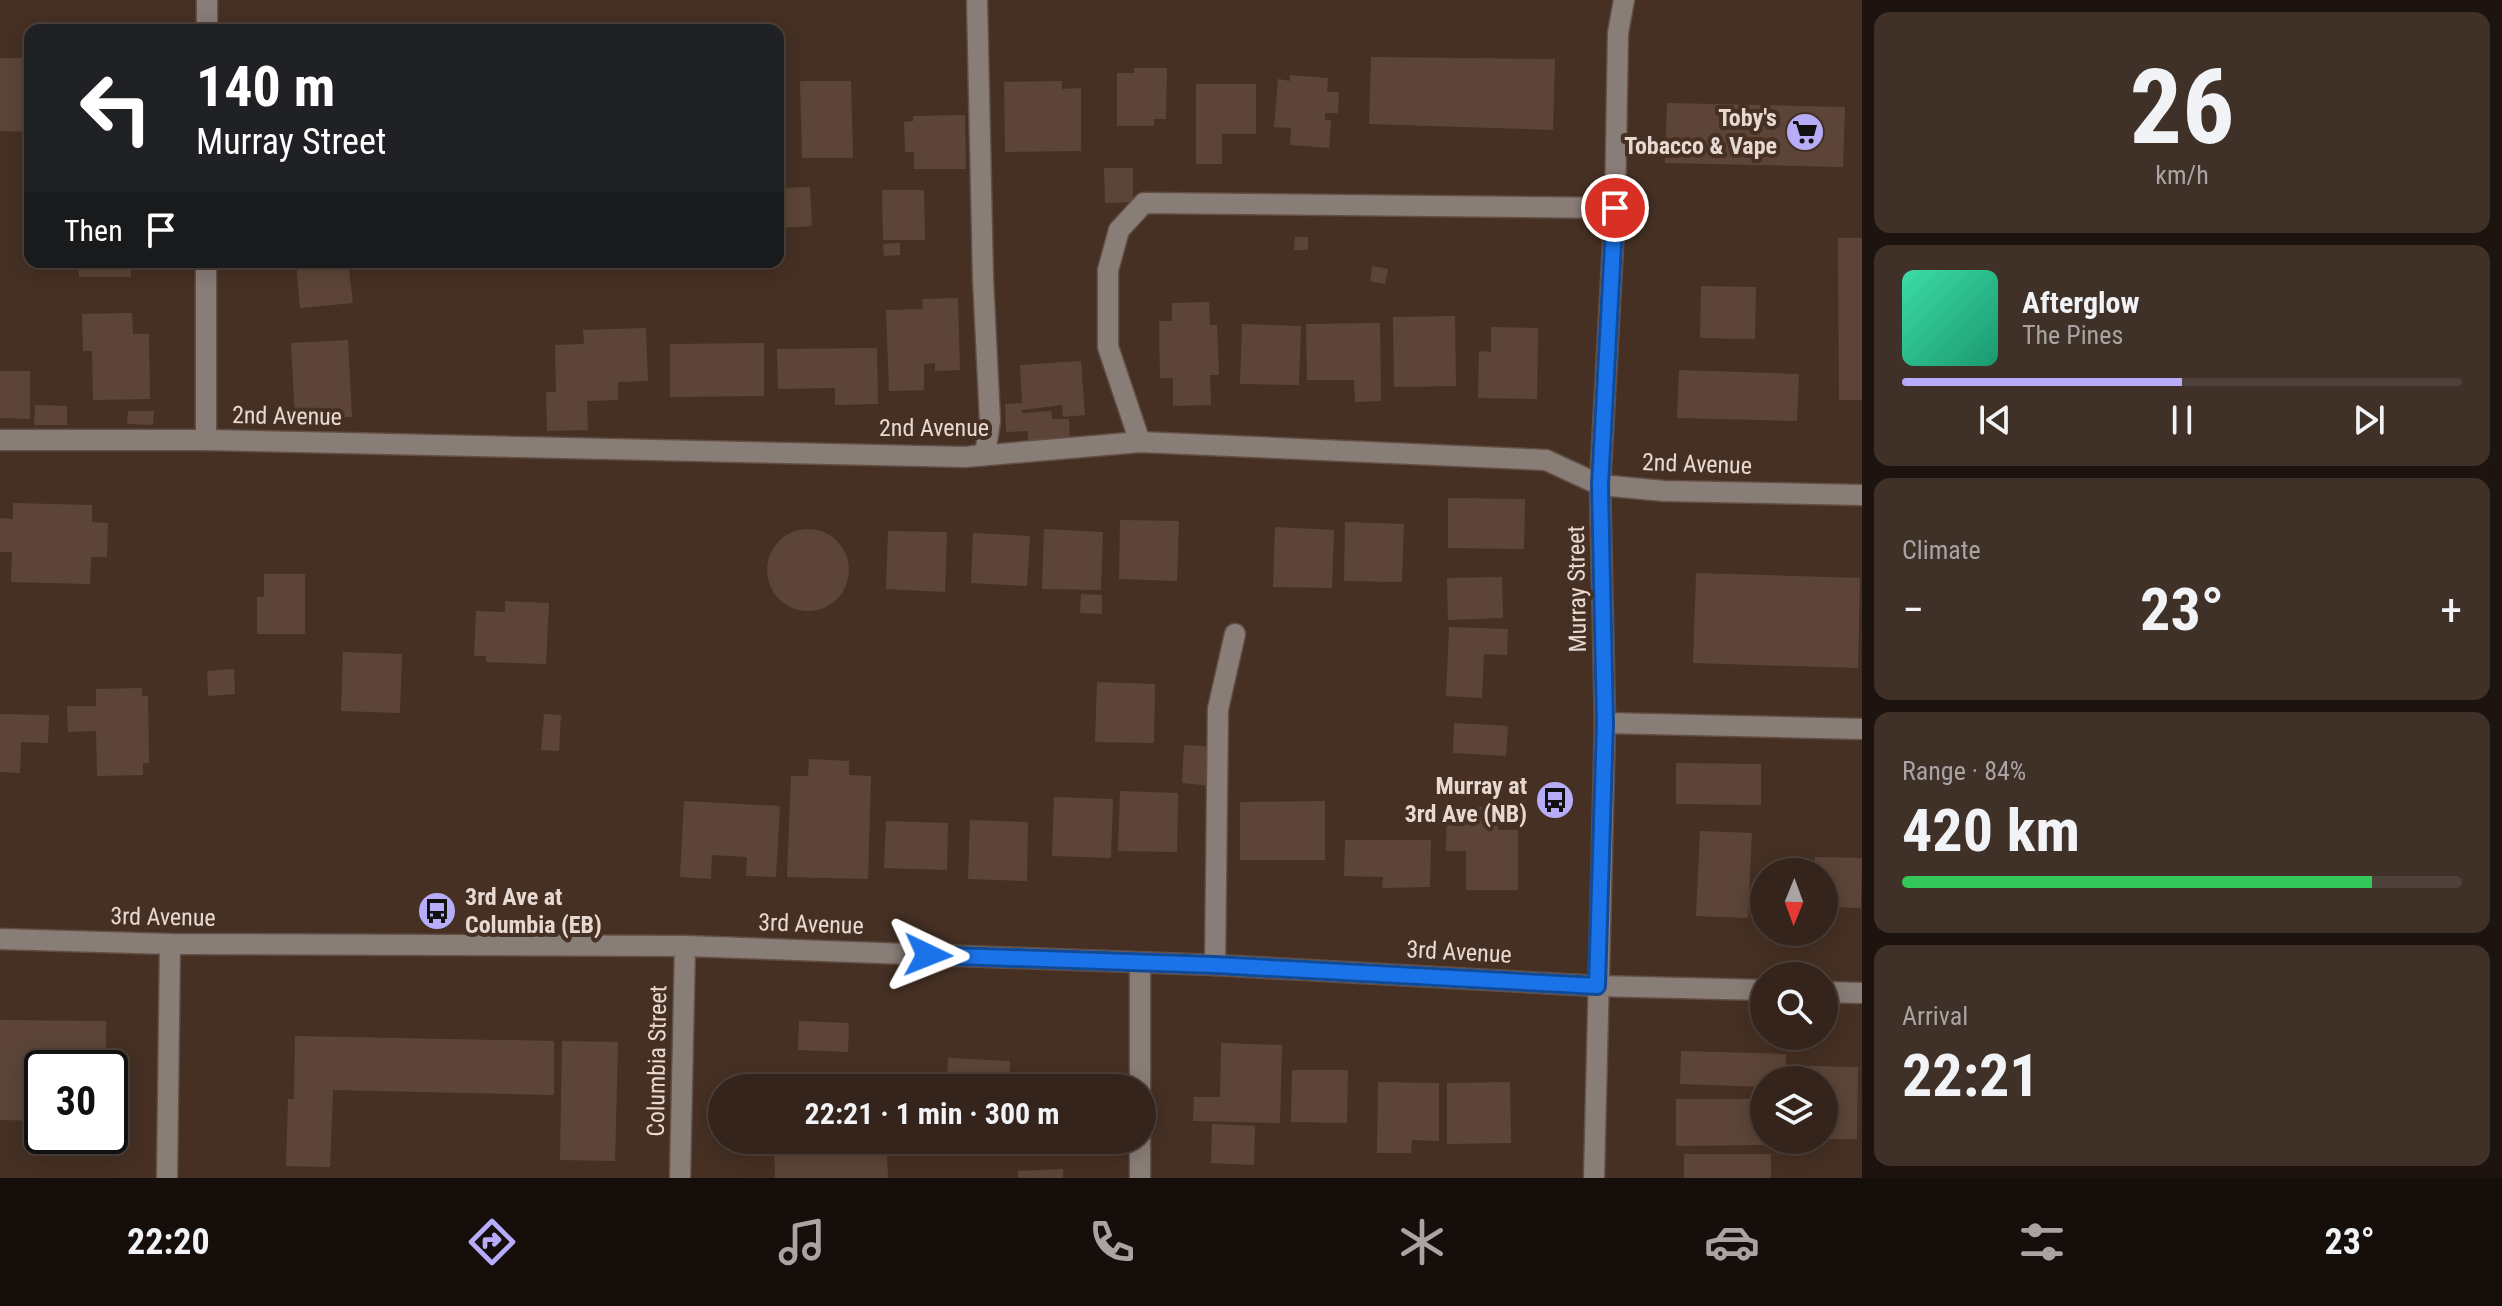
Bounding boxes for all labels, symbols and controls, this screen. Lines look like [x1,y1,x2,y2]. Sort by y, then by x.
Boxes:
text: 26 [2129,47,2235,168]
text: 140 m [196,54,335,120]
icon: left [64,56,168,160]
place label: Toby's Tobacco & Vape [1624,104,1777,160]
supermarket icon: Toby's Tobacco & Vape [1784,111,1826,153]
text: Murray Street [196,121,386,163]
text: km/h [2155,160,2209,190]
pin [1581,174,1649,242]
icon: arrive [1593,186,1637,230]
icon: arrive [139,208,183,252]
text: Then [64,213,123,248]
text: Afterglow [2022,285,2140,320]
text: The Pines [2022,320,2123,350]
icon: previous [1973,398,2017,442]
icon: pause [2160,398,2204,442]
icon: next [2347,398,2391,442]
street label: 2nd Avenue [232,401,342,431]
street label: 2nd Avenue [879,414,989,442]
street label: 2nd Avenue [1642,448,1752,480]
street label: Murray Street [1562,525,1592,653]
text: Climate [1902,535,1981,565]
text: 23° [2140,574,2224,645]
text: − [1902,584,1924,636]
text: + [2440,584,2462,636]
text: Range · 84% [1902,756,2026,786]
place label: Murray at 3rd Ave (NB) [1405,772,1527,828]
bus stop icon: Murray at 3rd Ave (NB) [1534,779,1576,821]
text: 420 km [1902,795,2080,866]
north arrow [1750,858,1838,946]
map controls [1750,858,1838,1154]
place label: 3rd Ave at Columbia (EB) [465,883,602,939]
bus stop icon: 3rd Ave at Columbia (EB) [416,890,458,932]
street label: 3rd Avenue [110,902,216,932]
street label: 3rd Avenue [758,908,864,940]
position arrow [886,913,970,997]
street label: 3rd Avenue [1406,935,1512,969]
button: search [1750,962,1838,1050]
street label: Columbia Street [642,985,672,1137]
text: Arrival [1902,1001,1968,1031]
text: 22:21 [1902,1040,2040,1111]
speed limit sign: 30 [24,1050,128,1154]
button: layers [1750,1066,1838,1154]
text: 22:21 · 1 min · 300 m [805,1096,1059,1131]
icon: directions [464,1214,520,1270]
icon: music [774,1214,830,1270]
icon: phone [1084,1214,1140,1270]
icon: climate [1394,1214,1450,1270]
icon: car [1704,1214,1760,1270]
icon: filters [2014,1214,2070,1270]
text: 22:20 [127,1221,210,1263]
text: 23° [2324,1221,2375,1263]

